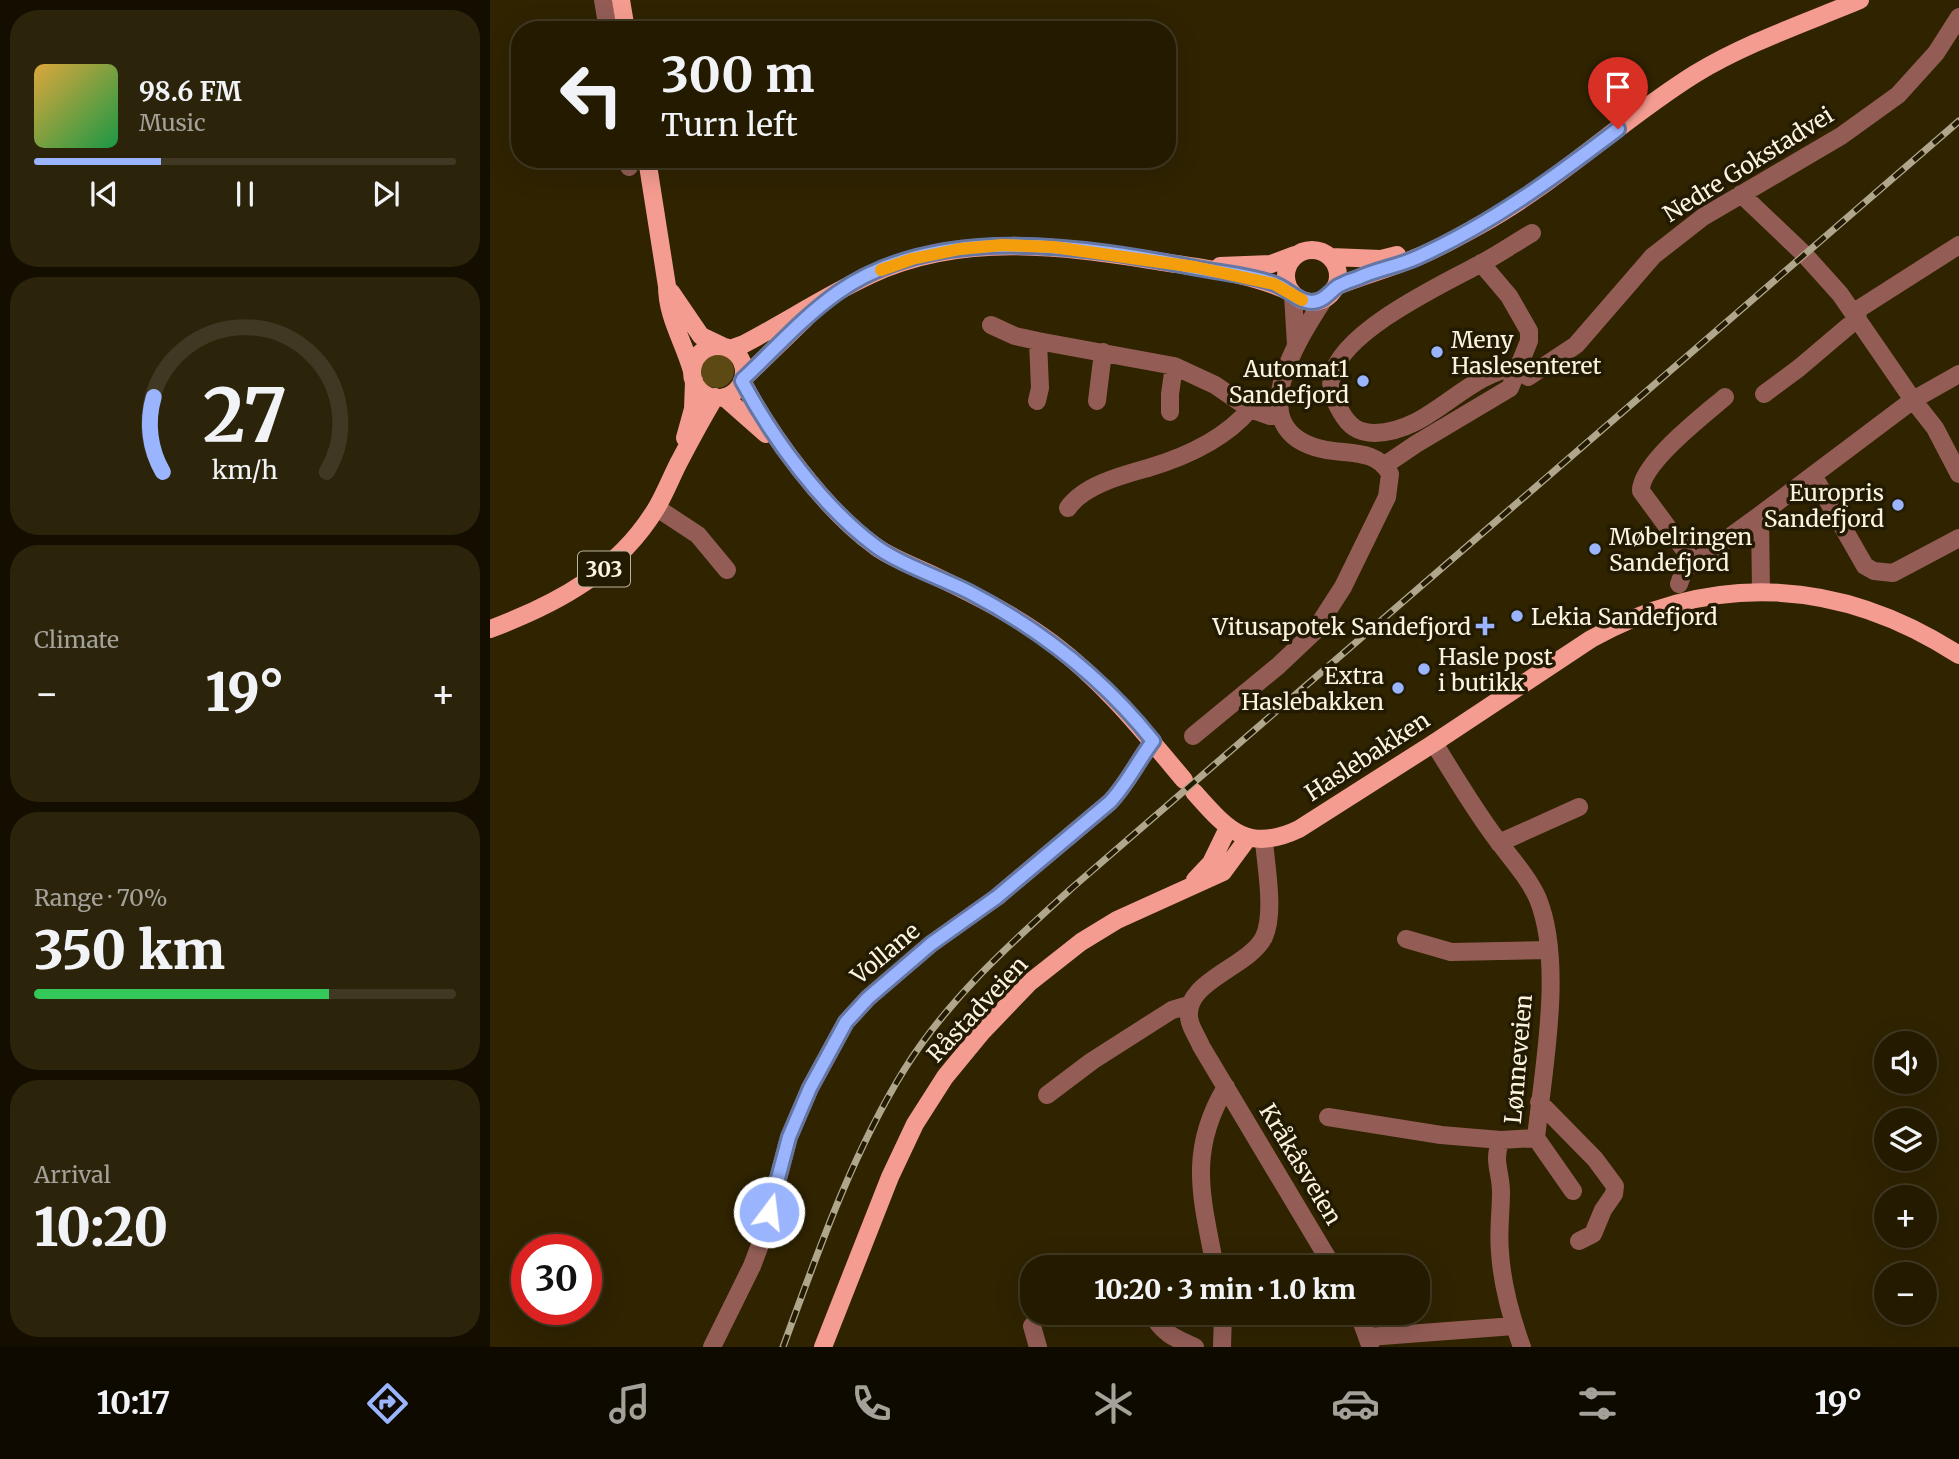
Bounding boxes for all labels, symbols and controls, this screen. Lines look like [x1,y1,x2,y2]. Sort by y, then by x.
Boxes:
text: 300 m [661,44,815,105]
icon: left [546,49,637,140]
pin [1588,57,1648,129]
icon: arrive [1599,68,1637,106]
text: 98.6 FM [139,75,242,108]
street label: Nedre Gokstadvei [1658,100,1838,228]
text: Turn left [661,105,798,145]
text: Music [139,108,206,137]
icon: previous [85,175,123,213]
icon: pause [226,175,264,213]
icon: next [367,175,405,213]
place label: Meny Haslesenteret [1451,325,1602,380]
marker: Meny Haslesenteret [1429,344,1445,360]
place label: Automat1 Sandefjord [1229,354,1349,409]
text: 27 [203,371,287,463]
marker: Automat1 Sandefjord [1355,373,1371,389]
text: km/h [212,454,278,486]
place label: Europris Sandefjord [1764,478,1884,533]
marker: Europris Sandefjord [1890,497,1906,513]
place label: Møbelringen Sandefjord [1609,522,1752,577]
marker: Møbelringen Sandefjord [1587,541,1603,557]
road number: 303 [578,552,630,586]
place label: Lekia Sandefjord [1531,602,1718,631]
marker: Lekia Sandefjord [1509,608,1525,624]
place label: Vitusapotek Sandefjord [1212,612,1471,641]
marker: Vitusapotek Sandefjord [1477,618,1493,634]
text: Climate [34,625,119,654]
place label: Hasle post i butikk [1438,642,1553,697]
text: 19° [206,660,284,725]
place label: Extra Haslebakken [1241,661,1384,716]
marker: Hasle post i butikk [1416,661,1432,677]
text: − [34,670,59,717]
text: + [431,670,456,717]
marker: Extra Haslebakken [1390,680,1406,696]
street label: Haslebakken [1299,705,1435,807]
text: Range · 70% [34,883,167,912]
street label: Vollane [844,916,925,991]
text: 350 km [34,918,225,983]
street label: Råstadveien [920,950,1034,1068]
street label: Lønneveien [1498,993,1538,1125]
map controls [1874,1031,1937,1325]
button: sound [1874,1031,1937,1094]
street label: Kråkåsveien [1253,1098,1349,1230]
button: layers [1874,1108,1937,1171]
text: Arrival [34,1160,111,1189]
position arrow [732,1175,806,1249]
button: + [1874,1185,1937,1248]
text: 10:20 [34,1195,168,1260]
speed limit sign: 30 [511,1234,602,1325]
button: − [1874,1262,1937,1325]
text: 10:20 · 3 min · 1.0 km [1094,1273,1356,1306]
icon: directions [363,1379,412,1428]
icon: music [605,1379,654,1428]
icon: phone [847,1379,896,1428]
icon: climate [1089,1379,1138,1428]
icon: car [1331,1379,1380,1428]
icon: filters [1573,1379,1622,1428]
text: 10:17 [96,1383,170,1423]
text: 19° [1815,1383,1863,1423]

